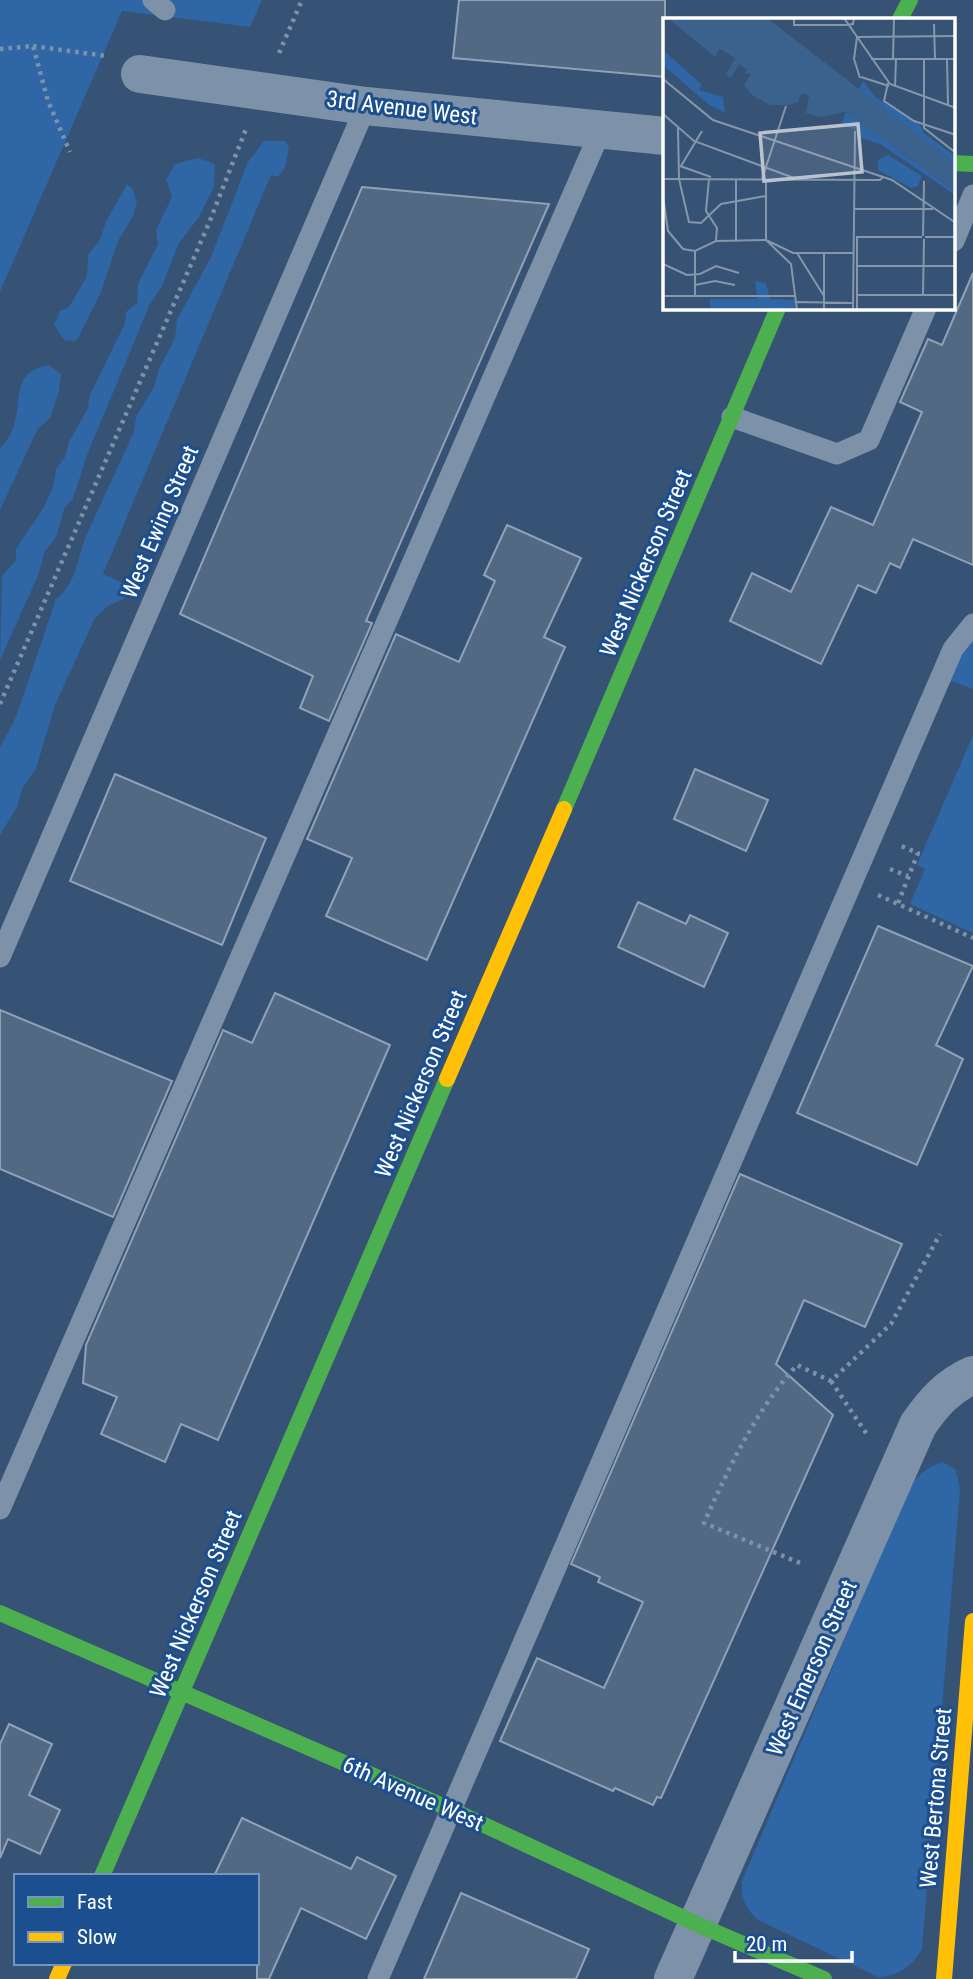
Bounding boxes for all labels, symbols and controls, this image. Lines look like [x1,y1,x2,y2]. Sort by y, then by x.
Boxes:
inset map [663,18,956,310]
street label: 3rd Avenue West [325,85,479,131]
street label: West Ewing Street [116,441,204,603]
street label: West Nickerson Street [594,465,698,661]
street label: West Nickerson Street [369,986,473,1182]
street label: West Nickerson Street [144,1506,248,1702]
street label: West Emerson Street [761,1576,863,1760]
street label: West Bertona Street [915,1707,957,1889]
street label: 6th Avenue West [338,1751,488,1837]
legend [14,1874,259,1965]
text: Fast [77,1890,113,1914]
scale bar [735,1920,852,1964]
text: Slow [77,1925,117,1949]
text: 20 m [746,1932,787,1956]

